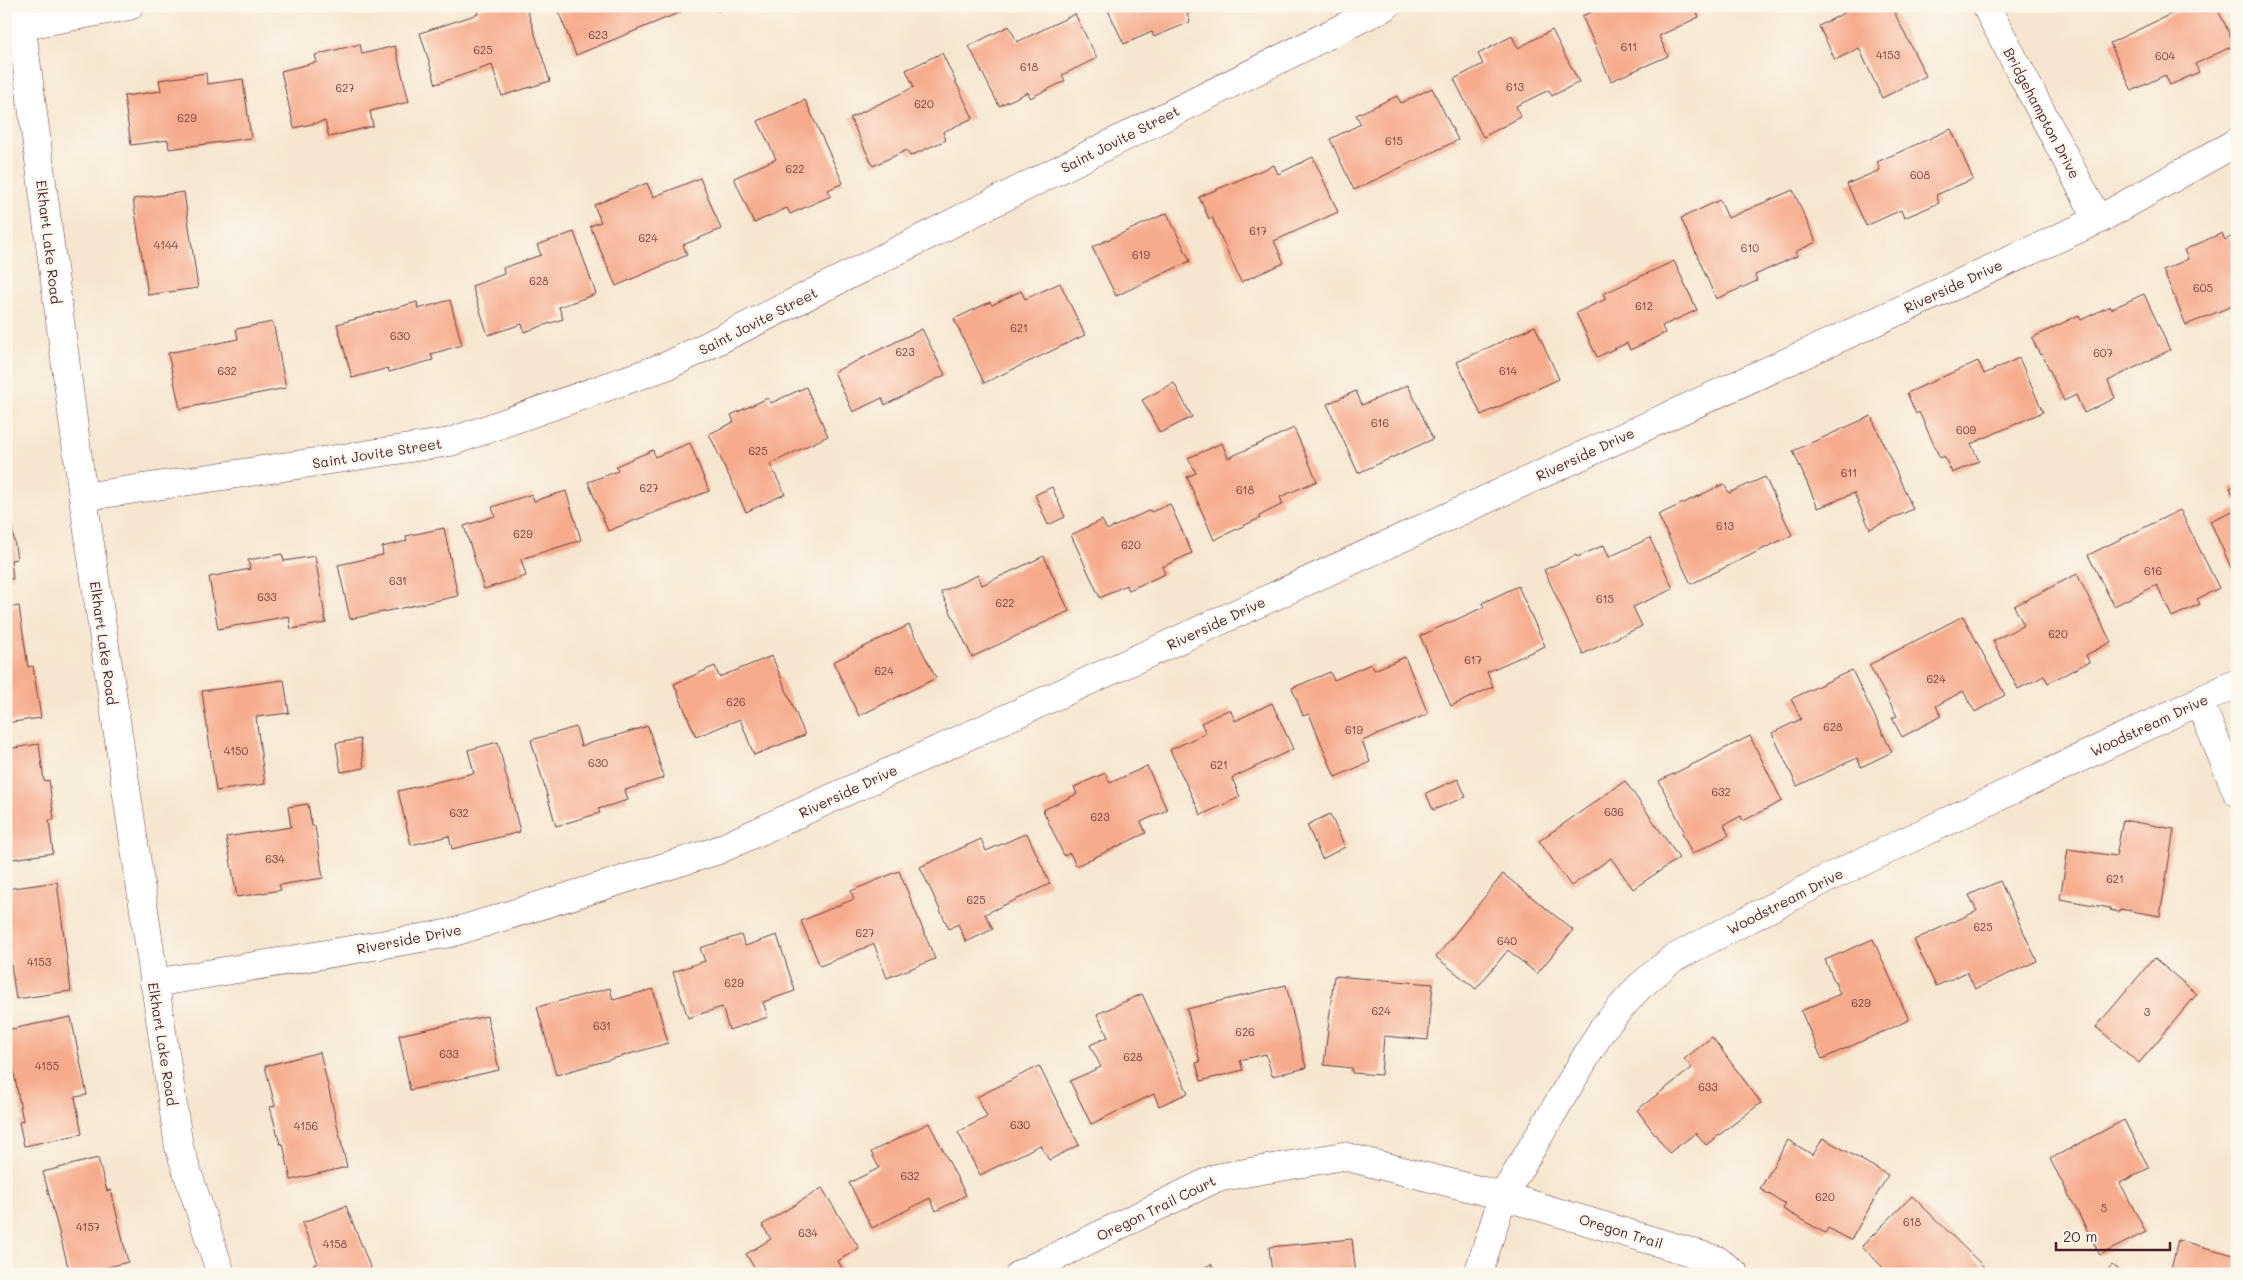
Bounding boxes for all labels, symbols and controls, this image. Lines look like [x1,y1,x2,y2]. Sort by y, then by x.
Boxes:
house number: 623 [588,27,608,42]
house number: 611 [1621,39,1637,54]
house number: 625 [473,42,493,57]
street label: Bridgehampton Drive [1999,44,2085,182]
house number: 4153 [1876,47,1901,62]
house number: 604 [2155,48,2175,63]
house number: 618 [1020,59,1038,74]
house number: 613 [1506,79,1525,94]
house number: 627 [336,80,354,95]
house number: 620 [914,96,934,111]
street label: Saint Jovite Street [1057,101,1183,177]
house number: 629 [177,110,197,125]
house number: 615 [1385,133,1403,148]
house number: 622 [786,161,804,176]
house number: 608 [1910,167,1930,182]
street label: Elkhart Lake Road [32,179,66,305]
house number: 617 [1249,223,1267,238]
house number: 624 [638,230,658,245]
house number: 4144 [154,237,179,252]
house number: 610 [1741,240,1759,255]
house number: 619 [1132,247,1151,262]
street label: Riverside Drive [1901,255,2005,317]
house number: 628 [529,273,549,288]
house number: 605 [2193,280,2213,295]
street label: Saint Jovite Street [695,283,821,359]
house number: 612 [1635,298,1653,313]
house number: 621 [1010,320,1028,335]
house number: 630 [390,328,410,343]
house number: 623 [895,344,915,359]
house number: 607 [2093,345,2113,360]
house number: 632 [217,363,237,378]
house number: 614 [1499,363,1518,378]
house number: 616 [1371,415,1389,430]
house number: 609 [1956,422,1976,437]
street label: Riverside Drive [1533,423,1637,485]
street label: Saint Jovite Street [311,433,443,473]
house number: 625 [748,443,768,458]
house number: 611 [1841,465,1857,480]
house number: 627 [640,480,658,495]
house number: 618 [1236,482,1254,497]
house number: 613 [1716,518,1735,533]
house number: 629 [513,526,533,541]
house number: 620 [1121,537,1141,552]
house number: 616 [2144,563,2162,578]
house number: 631 [389,573,407,588]
street label: Elkhart Lake Road [86,580,122,706]
house number: 633 [257,589,277,604]
house number: 615 [1596,591,1614,606]
street label: Riverside Drive [1164,592,1268,654]
house number: 622 [996,595,1014,610]
house number: 620 [2048,626,2068,641]
house number: 617 [1464,652,1482,667]
house number: 624 [874,663,894,678]
house number: 624 [1926,671,1946,686]
street label: Woodstream Drive [2087,689,2211,761]
house number: 626 [726,694,746,709]
house number: 628 [1823,719,1843,734]
house number: 619 [1345,722,1364,737]
house number: 4150 [224,743,248,758]
house number: 630 [588,755,608,770]
house number: 621 [1210,757,1228,772]
street label: Riverside Drive [796,760,900,822]
house number: 632 [1711,784,1731,799]
house number: 636 [1604,804,1624,819]
house number: 632 [449,805,469,820]
house number: 623 [1090,809,1110,824]
house number: 634 [265,851,285,866]
street label: Woodstream Drive [1724,864,1846,938]
house number: 621 [2106,871,2124,886]
house number: 625 [966,892,986,907]
house number: 625 [1973,919,1993,934]
street label: Riverside Drive [355,920,463,958]
house number: 627 [856,925,874,940]
house number: 640 [1497,933,1517,948]
house number: 4153 [27,954,52,969]
house number: 629 [724,975,744,990]
street label: Elkhart Lake Road [144,981,182,1107]
house number: 629 [1851,995,1871,1010]
house number: 624 [1371,1003,1391,1018]
house number: 3 [2144,1004,2151,1019]
house number: 631 [593,1018,611,1033]
house number: 626 [1235,1024,1255,1039]
house number: 633 [439,1046,459,1061]
house number: 628 [1123,1049,1143,1064]
house number: 4155 [35,1058,59,1073]
house number: 633 [1698,1079,1718,1094]
house number: 630 [1010,1117,1030,1132]
house number: 4156 [294,1118,318,1133]
house number: 632 [900,1168,920,1183]
street label: Oregon Trail Court [1093,1171,1219,1245]
house number: 620 [1815,1189,1835,1204]
house number: 5 [2101,1200,2107,1215]
street label: Oregon Trail [1577,1209,1665,1253]
house number: 618 [1903,1214,1921,1229]
house number: 4157 [76,1219,100,1234]
scale bar [2056,1220,2169,1252]
house number: 634 [798,1225,818,1240]
text: 20 m [2063,1226,2097,1246]
house number: 4158 [323,1236,348,1251]

